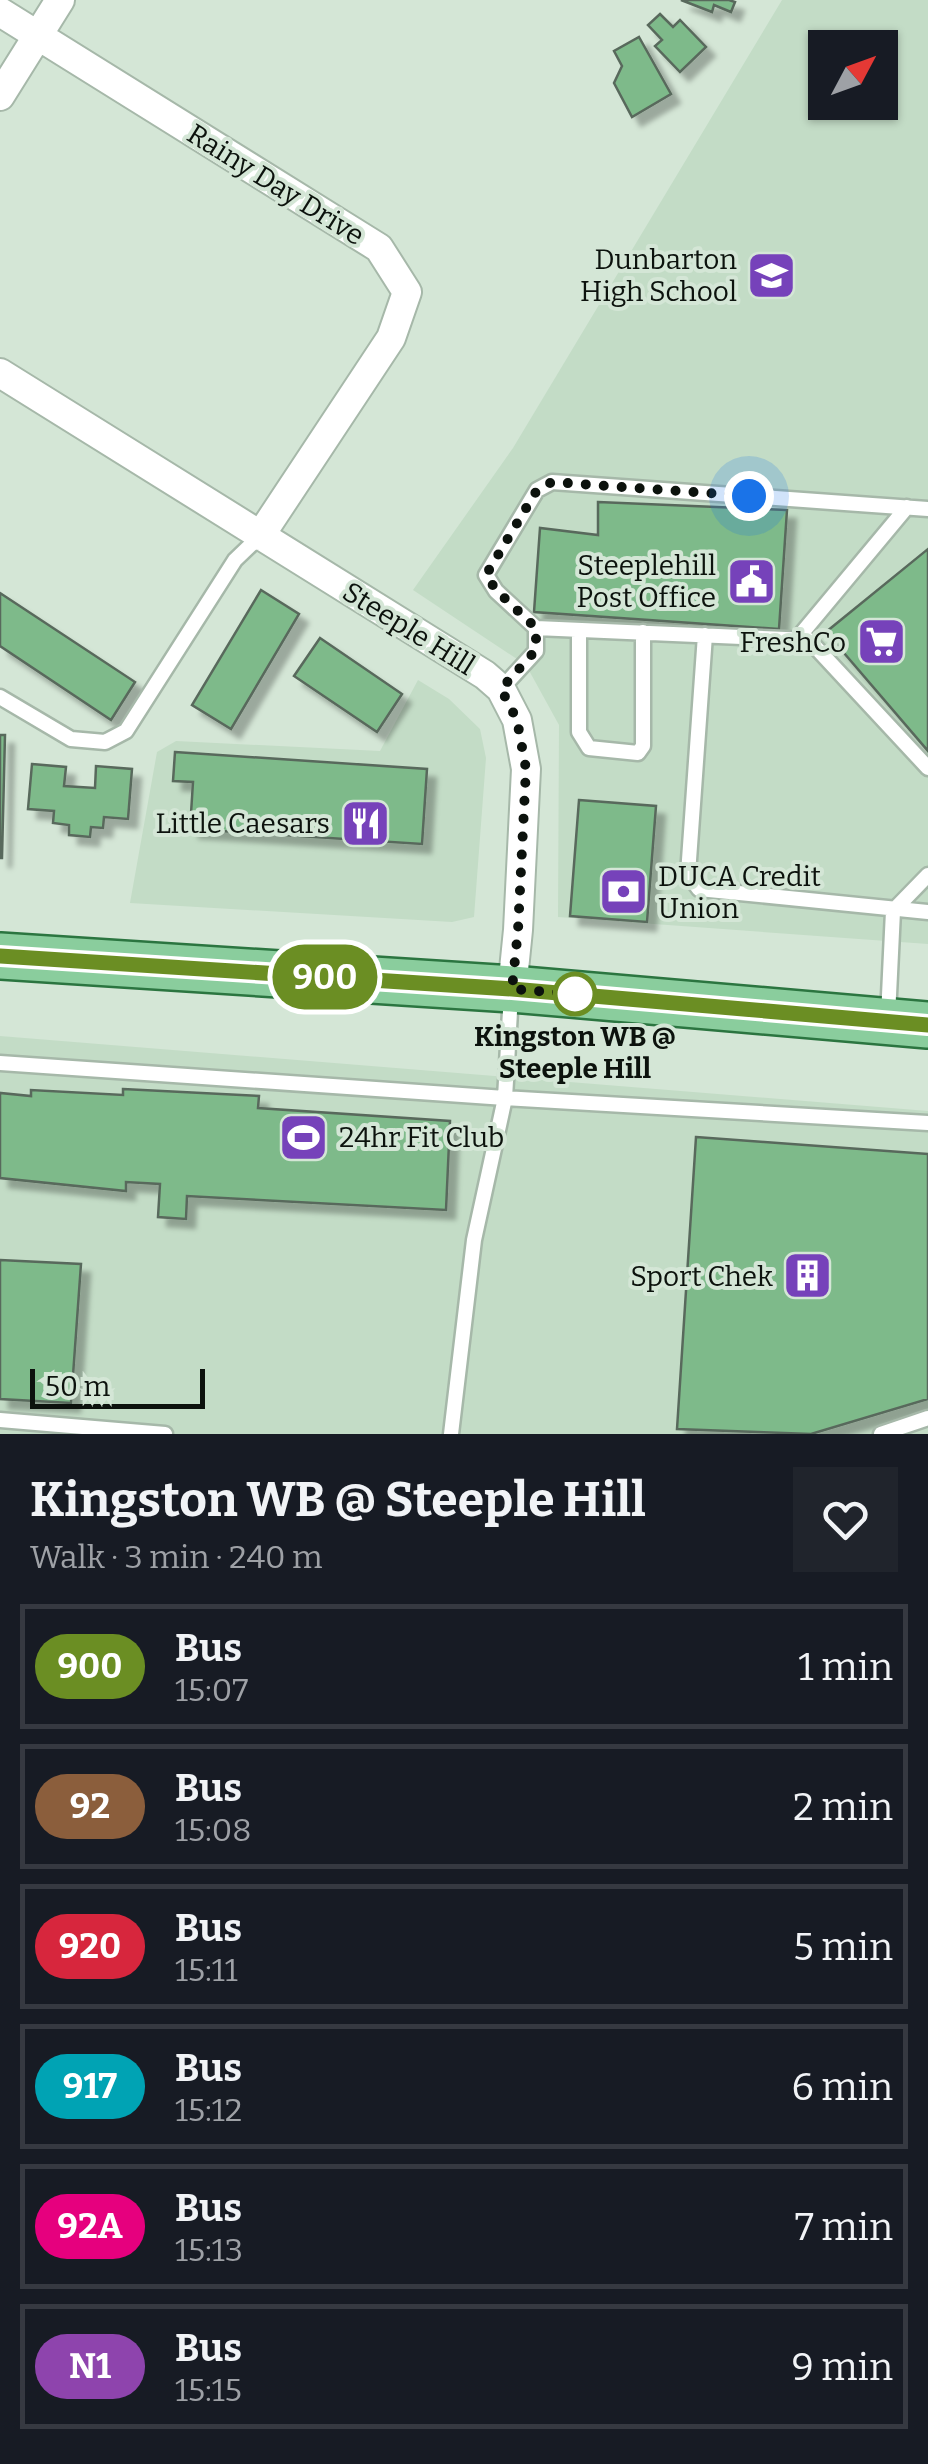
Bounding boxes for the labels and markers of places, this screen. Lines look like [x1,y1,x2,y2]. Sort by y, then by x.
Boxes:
place label: Dunbarton High School [580,243,737,308]
school or university icon: Dunbarton High School [746,249,798,301]
place label: Steeplehill Post Office [577,549,716,614]
public building icon: Steeplehill Post Office [725,555,777,607]
supermarket icon: FreshCo [855,616,907,668]
place label: FreshCo [739,626,846,659]
restaurant icon: Little Caesars [339,797,391,849]
place label: Little Caesars [155,807,330,840]
place label: DUCA Credit Union [658,860,821,925]
bank icon: DUCA Credit Union [597,866,649,918]
marker: Kingston WB @ Steeple Hill [554,973,596,1015]
place label: Kingston WB @ Steeple Hill [474,1020,676,1085]
sports icon: 24hr Fit Club [278,1111,330,1163]
place label: 24hr Fit Club [339,1121,504,1154]
building icon: Sport Chek [782,1250,834,1302]
place label: Sport Chek [630,1260,773,1293]

